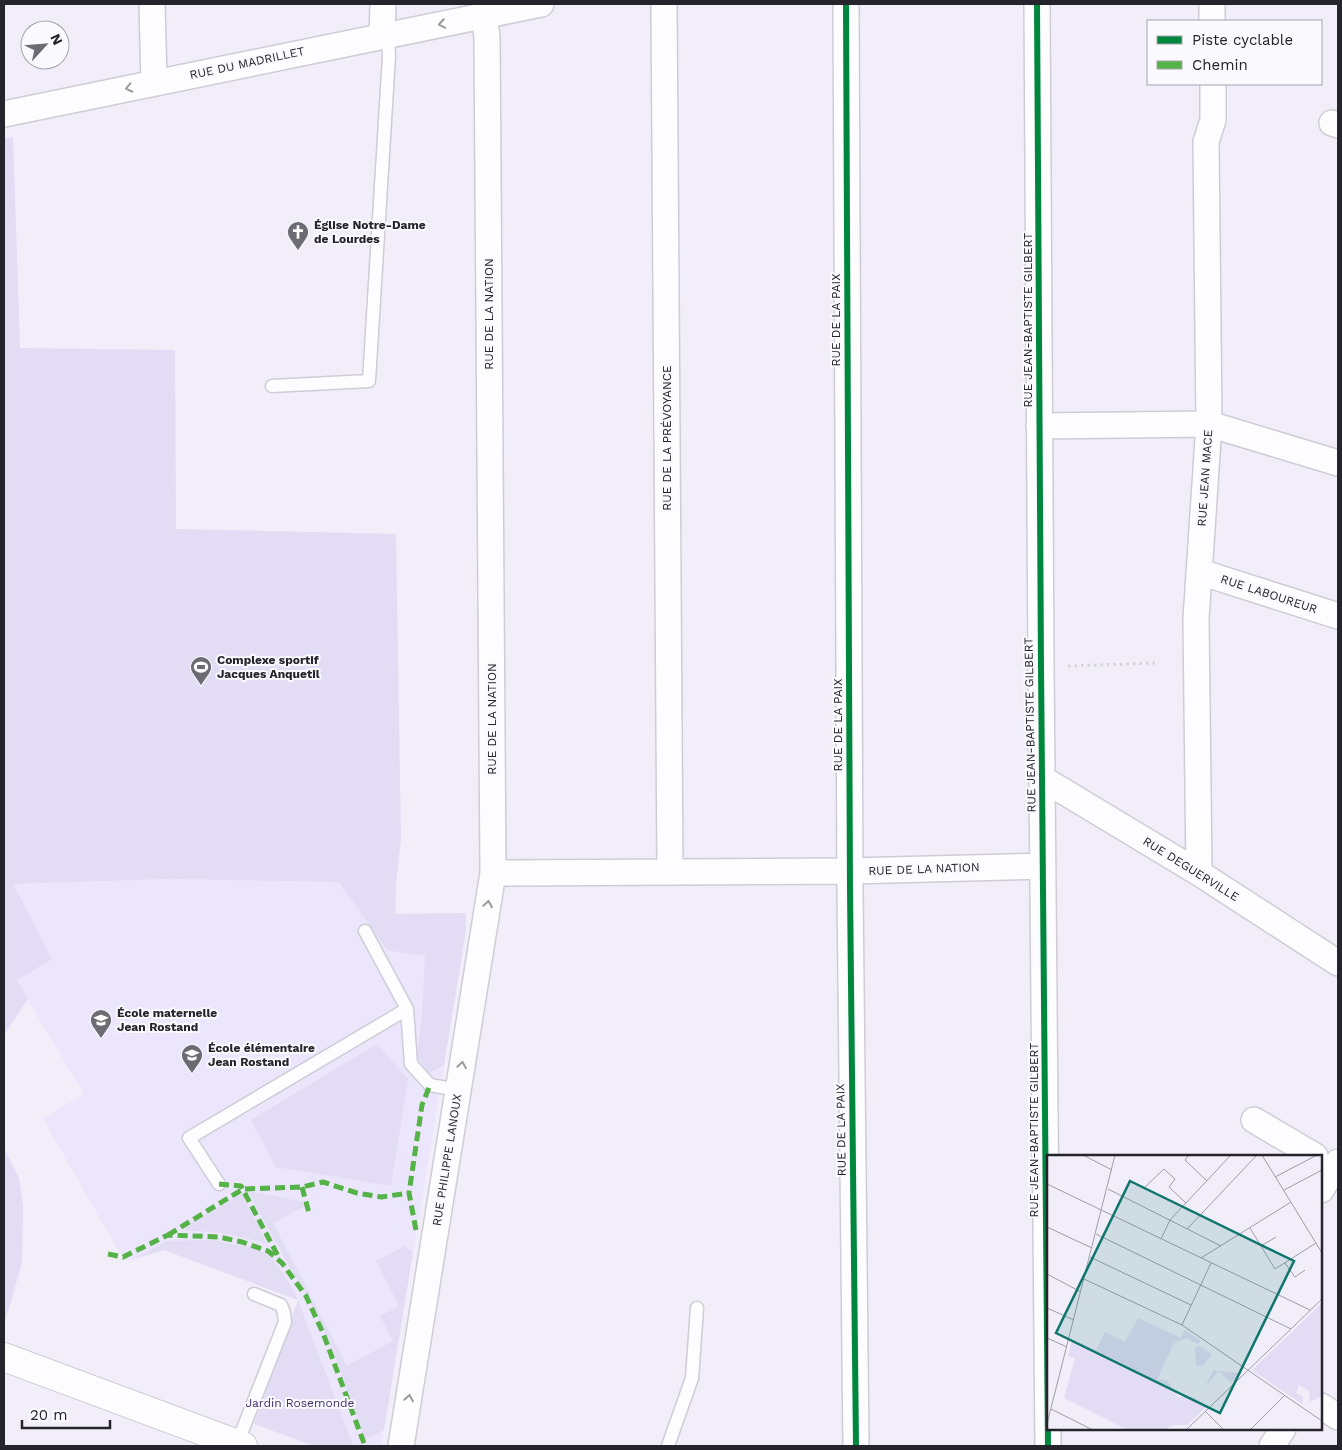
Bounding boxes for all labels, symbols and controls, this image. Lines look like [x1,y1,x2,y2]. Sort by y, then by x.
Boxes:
one-way arrow [438,19,447,29]
north arrow [20,20,70,70]
legend [1147,20,1322,85]
text: N [47,31,66,47]
text: Piste cyclable [1192,31,1293,49]
street label: RUE DU MADRILLET [188,44,306,82]
text: Chemin [1192,56,1248,74]
one-way arrow [124,82,133,92]
place label: Église Notre-Dame de Lourdes [314,218,426,246]
church icon: Église Notre-Dame de Lourdes [286,220,310,251]
street label: RUE JEAN-BAPTISTE GILBERT [1021,232,1035,408]
street label: RUE DE LA NATION [482,258,496,370]
street label: RUE DE LA PAIX [829,274,843,366]
street label: RUE DE LA PRÉVOYANCE [660,365,674,511]
street label: RUE JEAN MACE [1195,429,1215,527]
street label: RUE LABOUREUR [1219,572,1319,616]
street label: RUE JEAN-BAPTISTE GILBERT [1021,637,1039,813]
place label: Complexe sportif Jacques Anquetil [217,653,320,681]
sports icon: Complexe sportif Jacques Anquetil [189,655,213,686]
street label: RUE DE LA NATION [485,663,499,775]
street label: RUE DE LA PAIX [831,679,845,771]
street label: RUE DEGUERVILLE [1141,834,1242,904]
street label: RUE DE LA NATION [868,860,980,878]
one-way arrow [483,900,493,909]
place label: École maternelle Jean Rostand [117,1006,217,1034]
school or university icon: École maternelle Jean Rostand [89,1008,113,1039]
place label: École élémentaire Jean Rostand [208,1041,315,1069]
street label: RUE JEAN-BAPTISTE GILBERT [1027,1042,1041,1218]
school or university icon: École élémentaire Jean Rostand [180,1043,204,1074]
one-way arrow [457,1061,467,1069]
street label: RUE DE LA PAIX [833,1084,849,1176]
street label: RUE PHILIPPE LANOUX [430,1093,464,1227]
inset map [1047,1155,1322,1430]
one-way arrow [403,1394,413,1402]
park label: Jardin Rosemonde [245,1396,355,1410]
scale bar [22,1398,110,1430]
text: 20 m [30,1406,68,1424]

